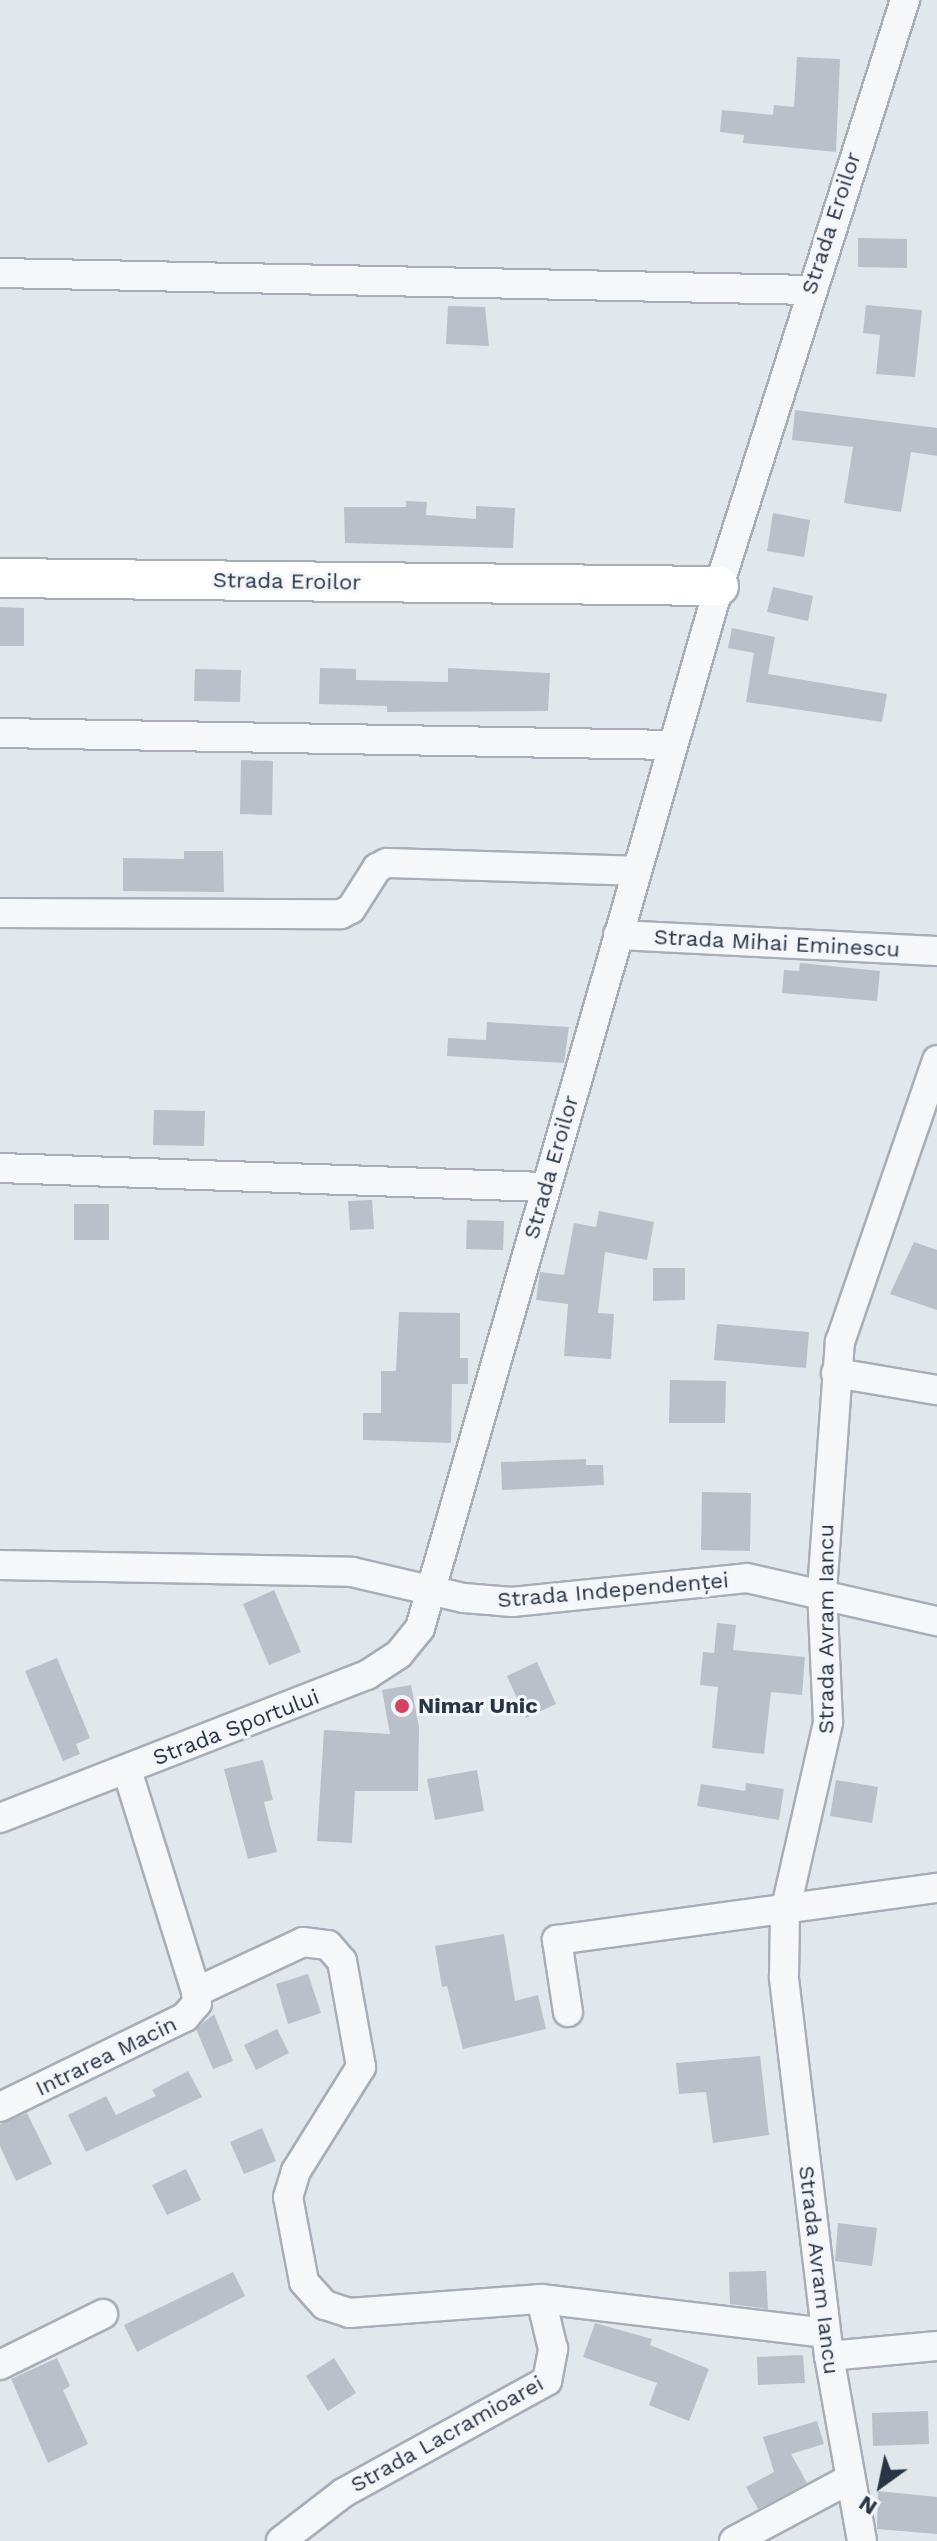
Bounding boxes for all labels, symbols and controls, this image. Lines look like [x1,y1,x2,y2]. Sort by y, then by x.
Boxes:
street label: Strada Eroilor [795,148,867,298]
street label: Strada Eroilor [212,567,362,595]
street label: Strada Mihai Eminescu [653,923,901,963]
street label: Strada Eroilor [518,1092,584,1242]
street label: Strada Avram Iancu [813,1523,839,1735]
street label: Strada Independenței [496,1567,730,1613]
street label: Strada Sportului [149,1683,323,1771]
place label: Nimar Unic [418,1693,538,1719]
marker: Nimar Unic [393,1697,411,1715]
street label: Intrarea Macin [31,2010,181,2102]
street label: Strada Avram Iancu [793,2164,845,2376]
street label: Strada Lacramioarei [346,2370,548,2498]
north arrow [841,2445,921,2525]
text: N [854,2491,881,2520]

